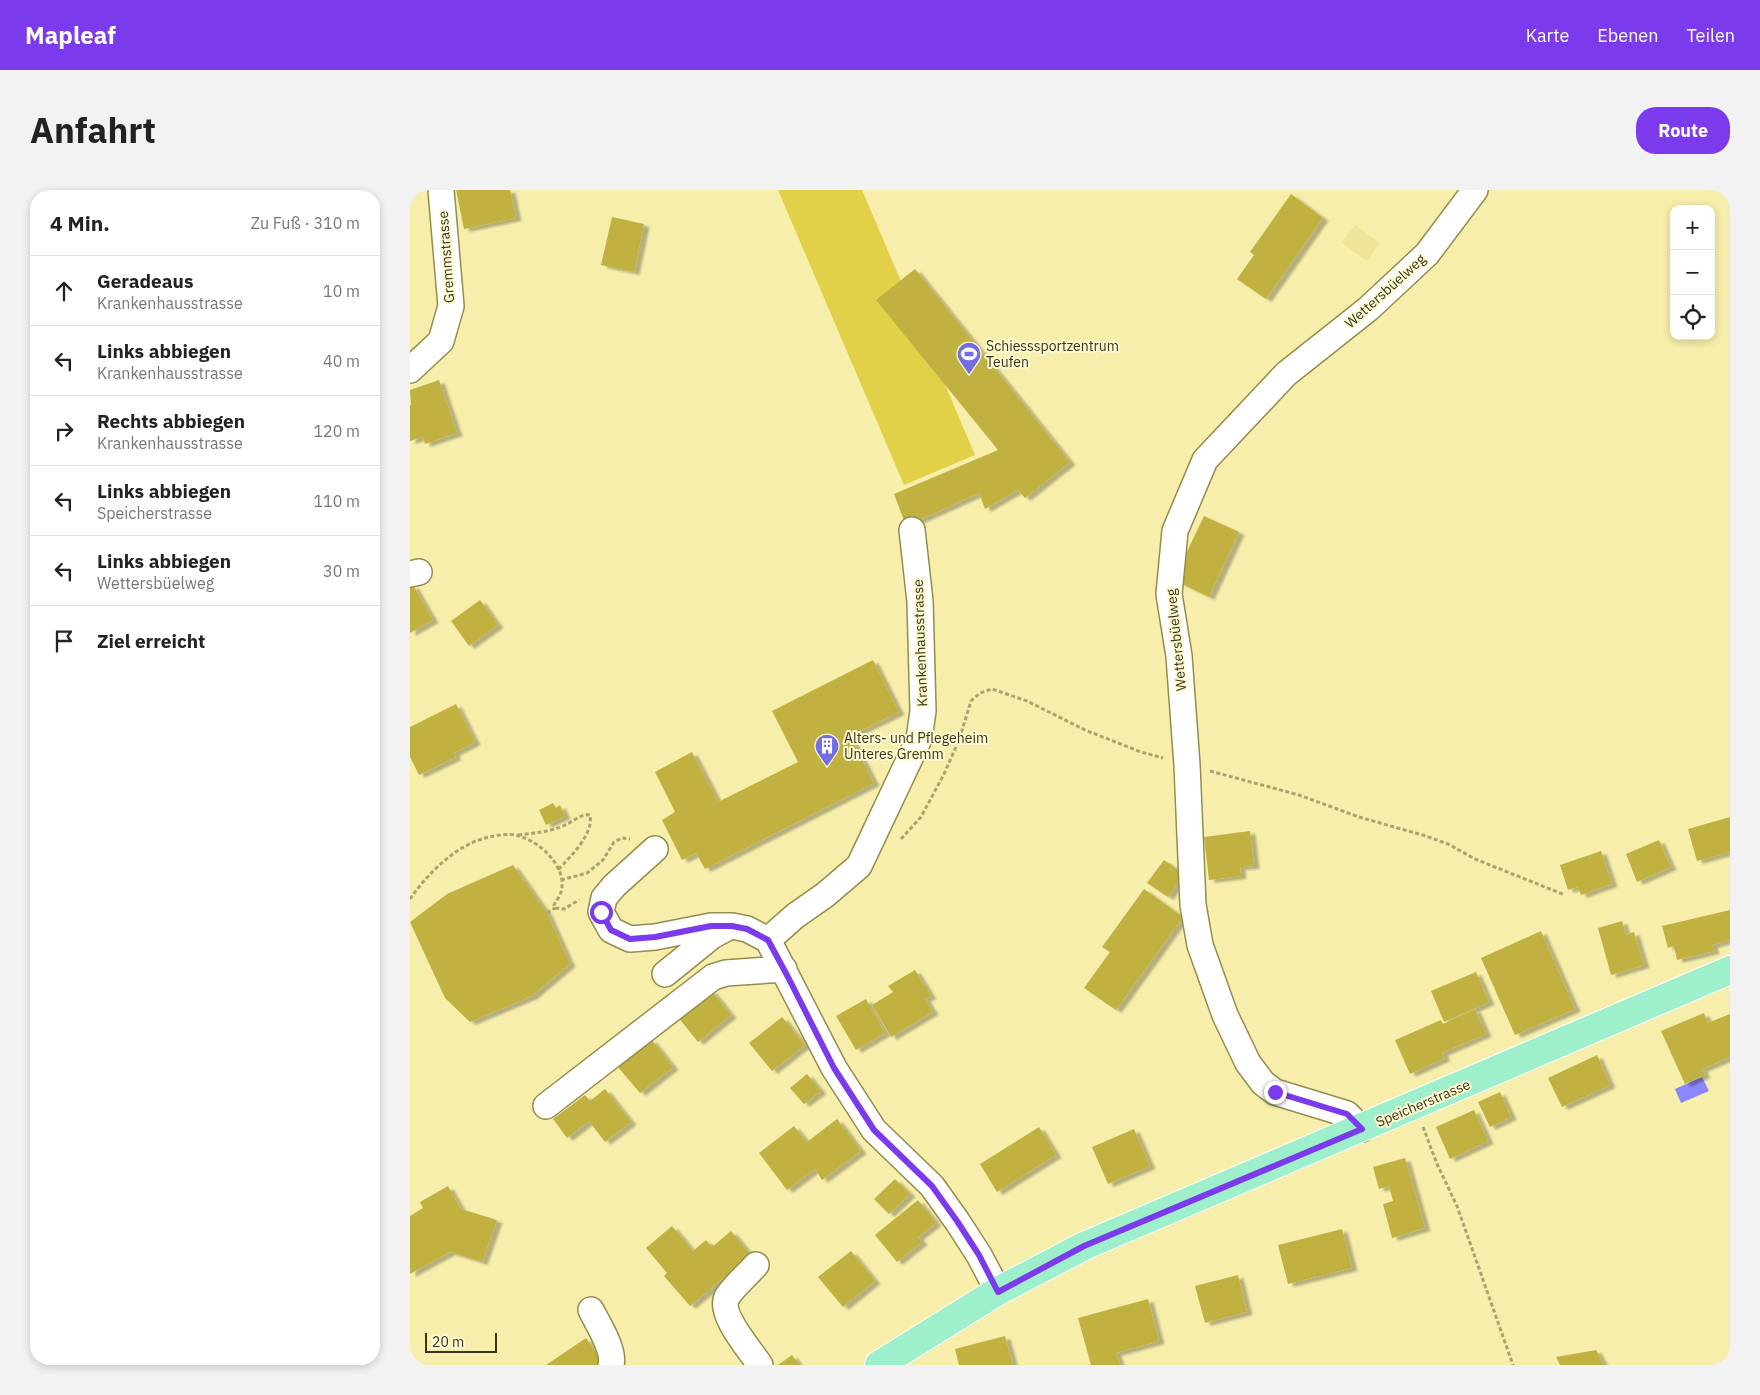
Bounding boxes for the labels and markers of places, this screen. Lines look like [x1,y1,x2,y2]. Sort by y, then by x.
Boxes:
place label: Schiesssportzentrum Teufen [986,337,1119,371]
sports icon: Schiesssportzentrum Teufen [956,341,982,375]
place label: Alters- und Pflegeheim Unteres Gremm [844,729,988,763]
building icon: Alters- und Pflegeheim Unteres Gremm [814,733,840,767]

